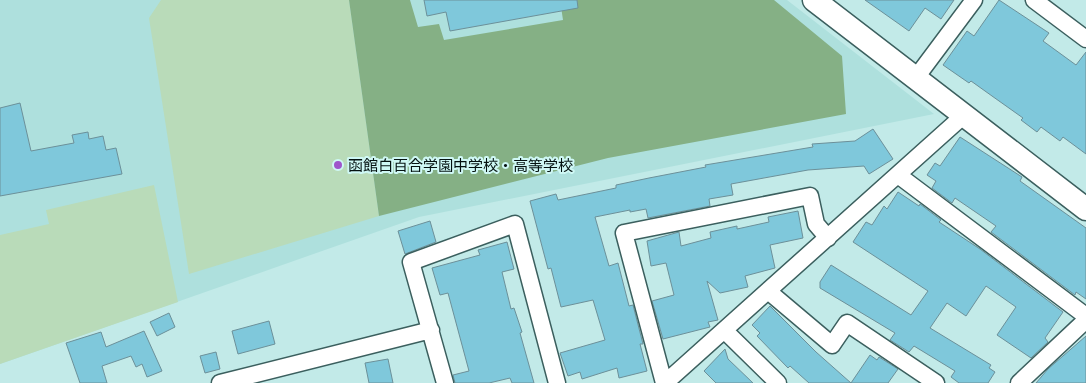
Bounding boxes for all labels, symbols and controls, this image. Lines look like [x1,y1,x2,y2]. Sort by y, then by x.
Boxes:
place label: 函館白百合学園中学校・高等学校 [348,156,573,175]
marker: 函館白百合学園中学校・高等学校 [332,159,344,171]

